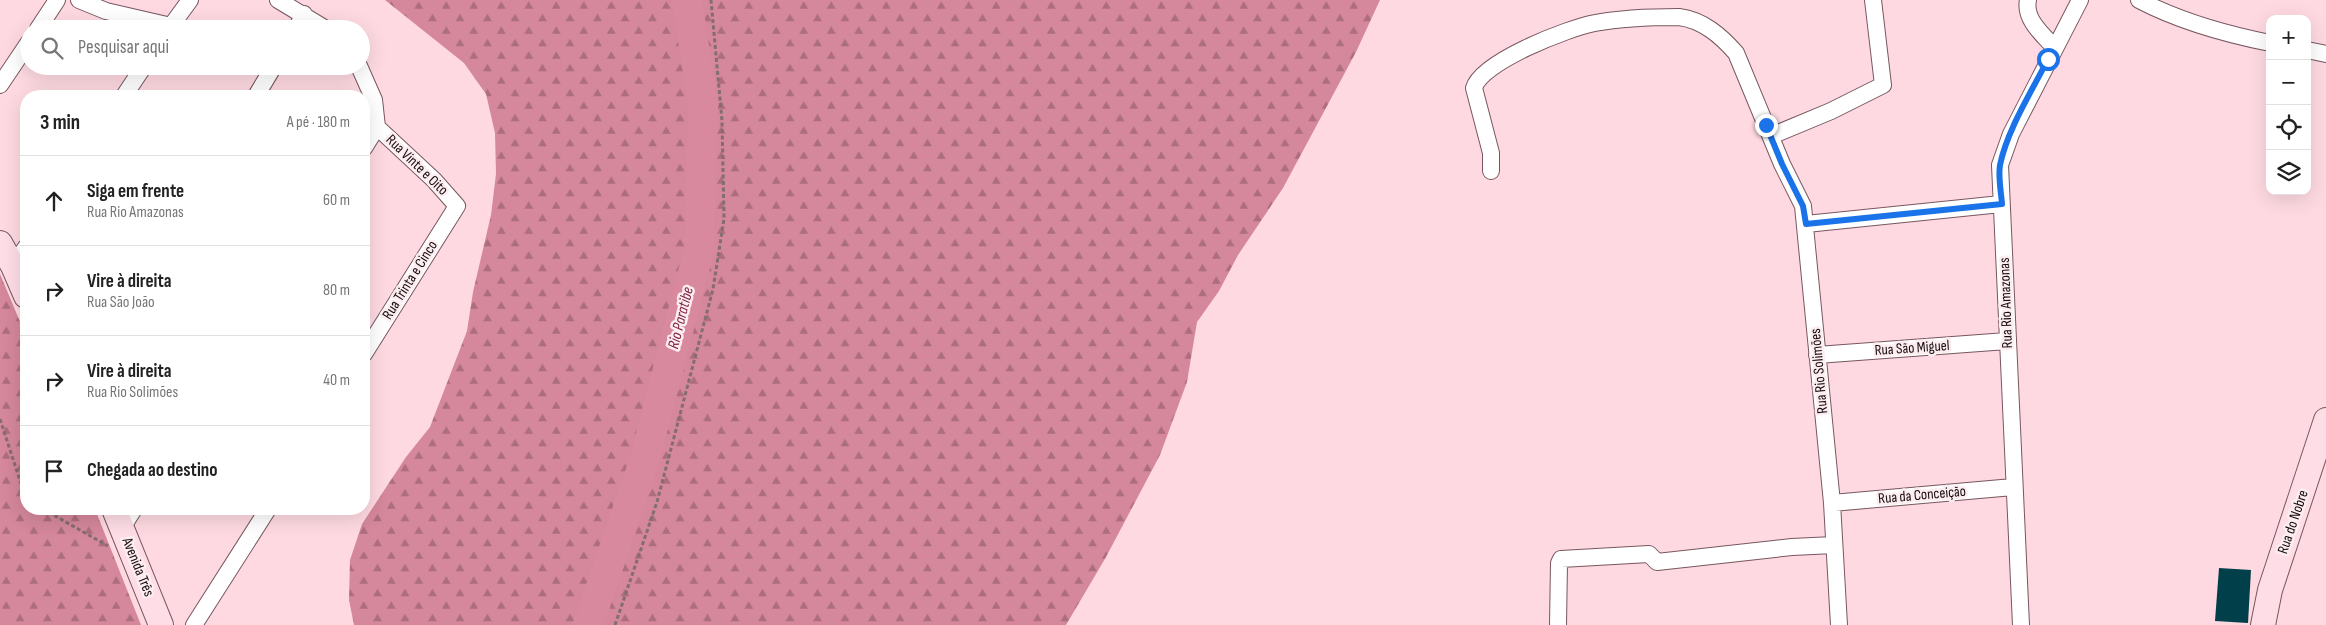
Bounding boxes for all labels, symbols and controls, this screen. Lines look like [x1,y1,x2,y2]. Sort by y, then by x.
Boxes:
map controls [2266,15,2311,195]
button: + [2266,15,2311,60]
search box [20,20,370,75]
icon: search [38,34,66,62]
text: Pesquisar aqui [78,36,169,59]
route start [2037,48,2060,71]
button: − [2266,60,2311,105]
button: locate [2266,105,2311,150]
text: 3 min [40,110,80,135]
text: A pé · 180 m [287,113,350,132]
route end [1755,114,1778,137]
street label: Rua Vinte e Oito [382,131,452,199]
button: layers [2266,150,2311,195]
text: Siga em frente [87,180,184,203]
icon: ahead [40,187,68,215]
text: 60 m [323,191,350,210]
text: Rua Rio Amazonas [87,203,184,222]
street label: Rua Trinta e Cinco [378,237,442,323]
street label: Rua Rio Amazonas [1995,257,2017,349]
text: Vire à direita [87,270,171,293]
icon: right [40,277,68,305]
text: 80 m [323,281,350,300]
water label: Rio Paratibe [664,285,698,351]
text: Rua São João [87,293,155,312]
street label: Rua Rio Solimões [1806,328,1832,414]
street label: Rua São Miguel [1874,336,1950,360]
text: Vire à direita [87,360,171,383]
icon: right [40,367,68,395]
text: 40 m [323,371,350,390]
text: Rua Rio Solimões [87,383,178,402]
icon: arrive [40,457,68,485]
text: Chegada ao destino [87,459,217,482]
street label: Rua da Conceição [1877,482,1967,508]
street label: Rua do Nobre [2273,488,2313,556]
street label: Avenida Três [117,534,158,599]

